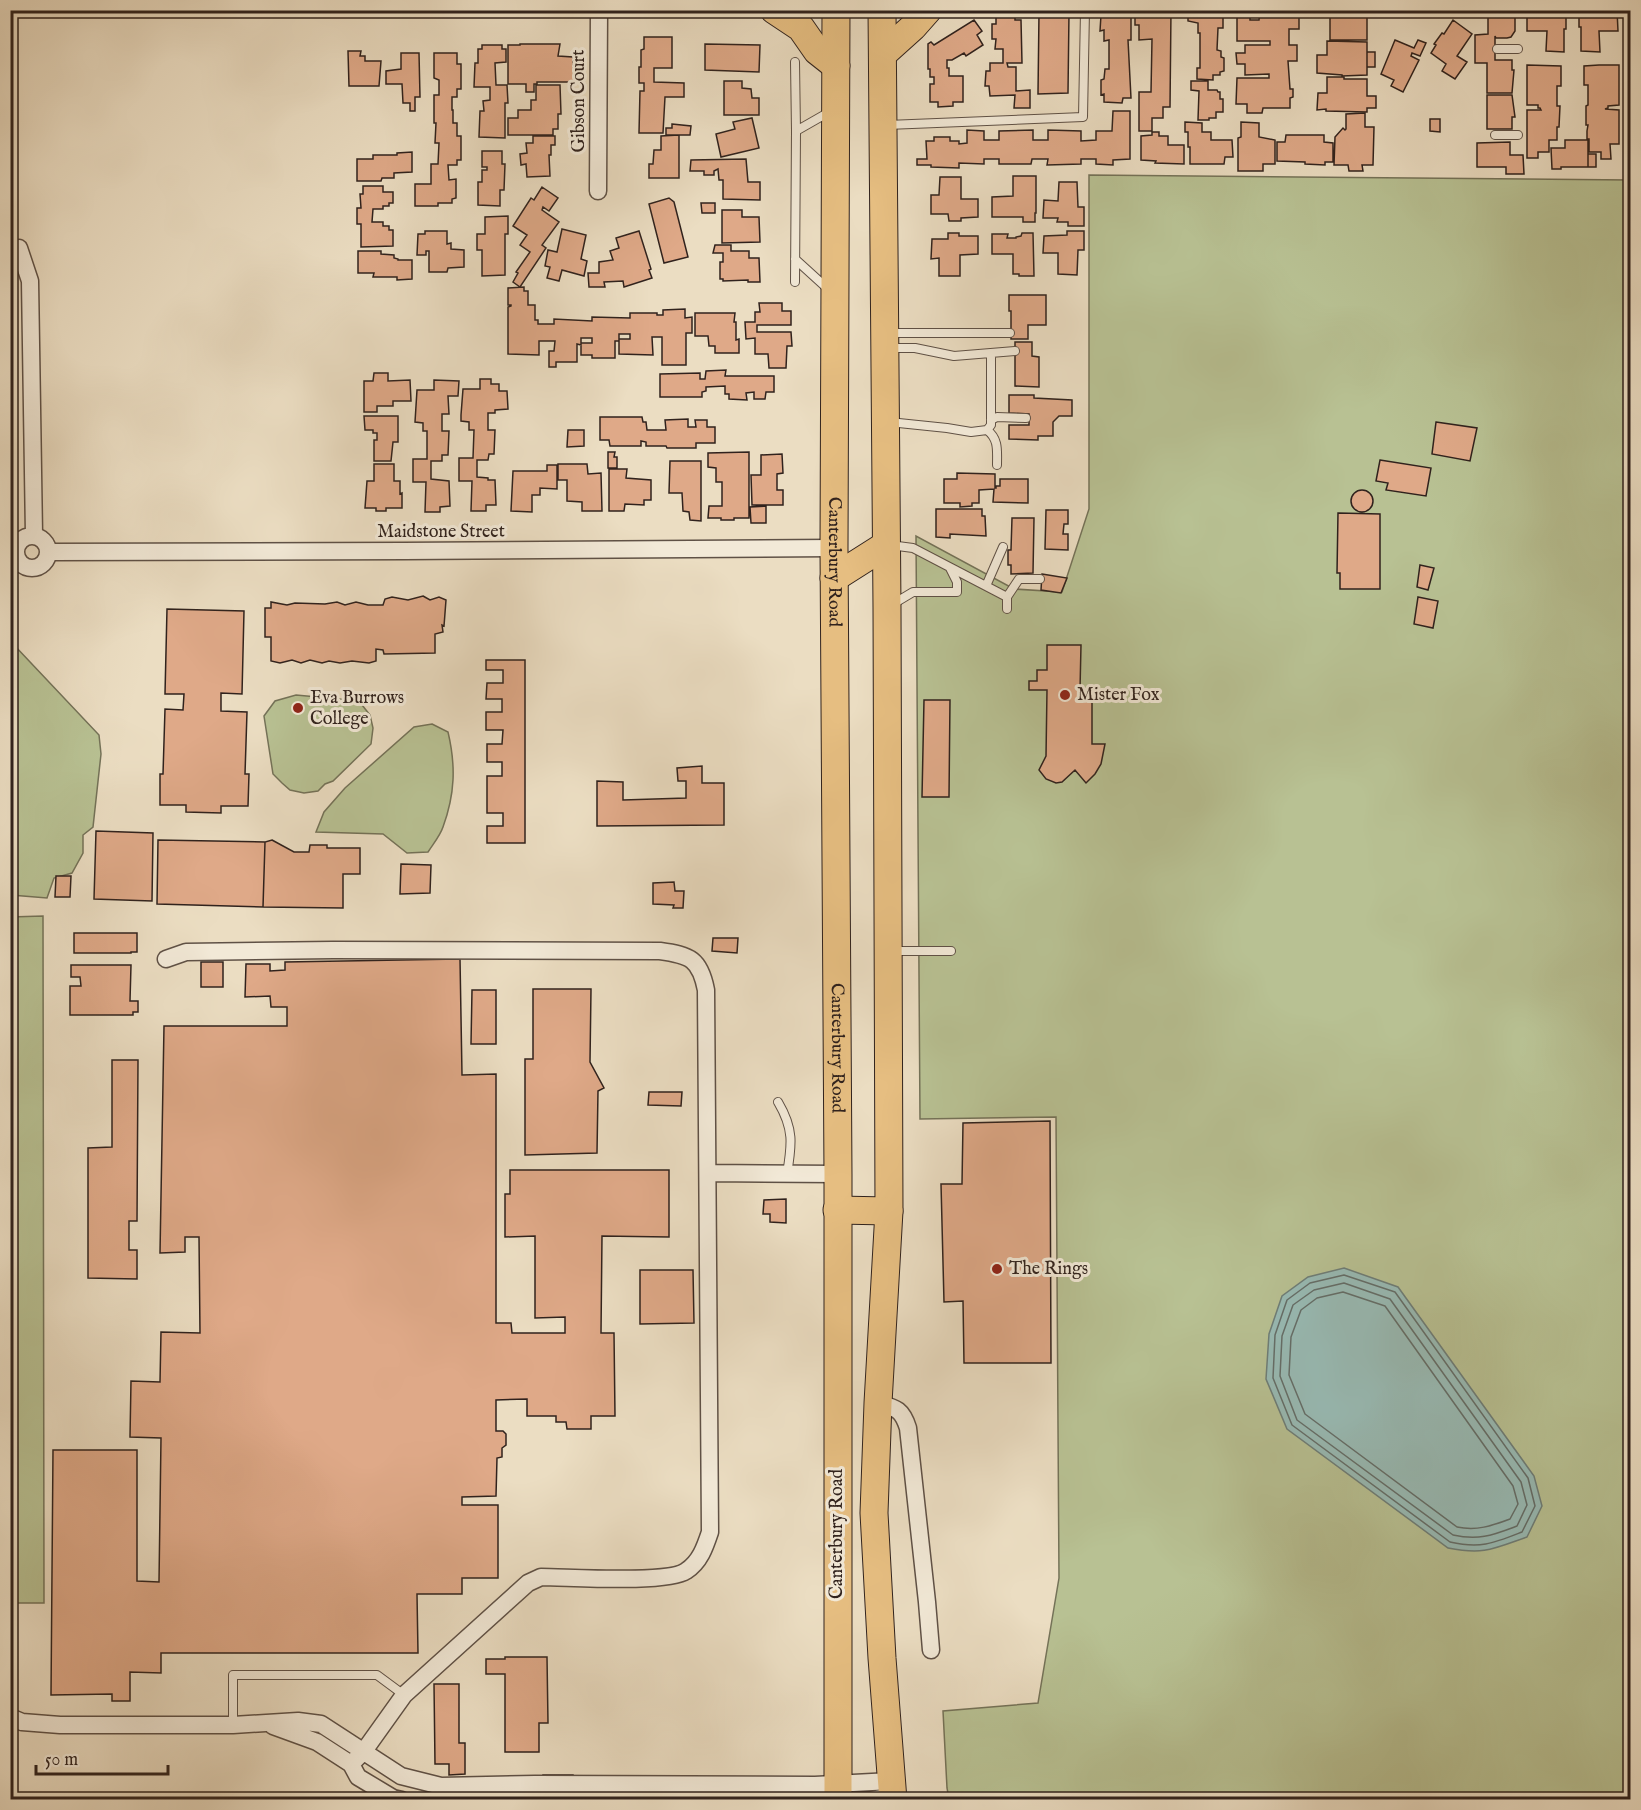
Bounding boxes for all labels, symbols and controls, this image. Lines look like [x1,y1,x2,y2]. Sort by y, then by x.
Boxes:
street label: Gibson Court [568,50,591,152]
street label: Canterbury Road [822,497,846,628]
street label: Maidstone Street [377,521,505,544]
place label: Mister Fox [1077,684,1160,707]
place label: Eva Burrows College [310,687,404,731]
marker: Mister Fox [1058,688,1072,702]
marker: Eva Burrows College [291,701,305,715]
street label: Canterbury Road [825,983,849,1114]
place label: The Rings [1009,1258,1088,1281]
marker: The Rings [990,1262,1004,1276]
street label: Canterbury Road [826,1469,849,1599]
scale bar [36,1738,168,1776]
text: 50 m [45,1749,78,1772]

